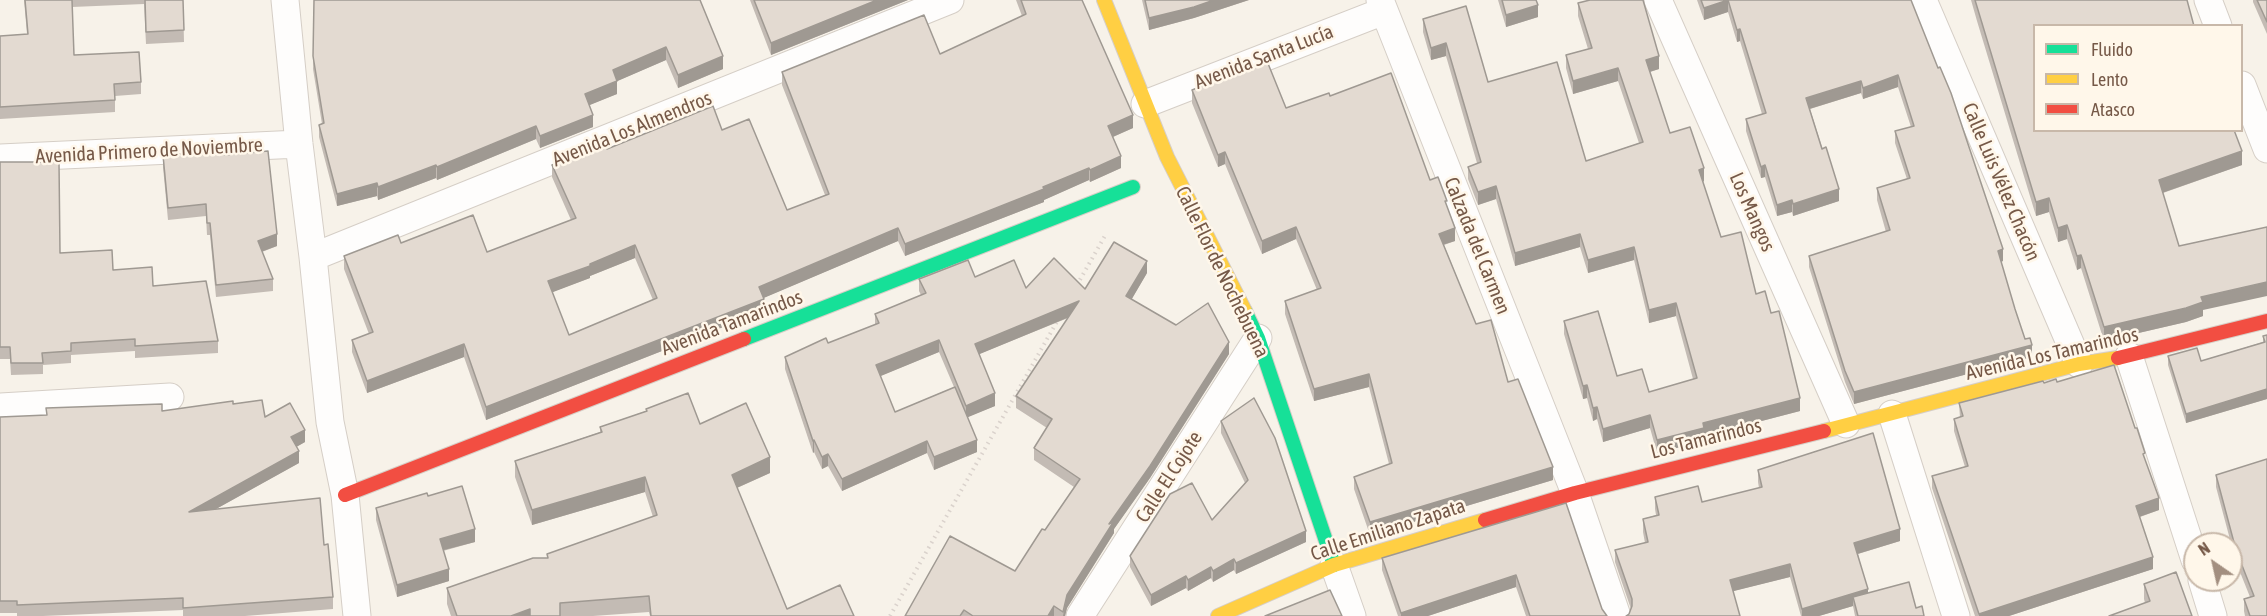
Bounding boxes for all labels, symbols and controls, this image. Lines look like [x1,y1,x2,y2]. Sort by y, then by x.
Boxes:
street label: Avenida Santa Lucía [1191,20,1337,94]
legend [2033,24,2243,132]
text: Fluido [2091,39,2133,60]
text: Lento [2091,69,2128,90]
street label: Avenida Los Almendros [549,86,715,172]
street label: Calle Luis Vélez Chacón [1957,99,2045,265]
text: Atasco [2091,99,2135,120]
street label: Avenida Primero de Noviembre [35,133,263,169]
street label: Los Mangos [1724,169,1780,255]
street label: Calzada del Carmen [1439,174,1515,318]
street label: Calle Flor de Nochebuena [1170,182,1274,362]
street label: Avenida Tamarindos [658,285,806,361]
street label: Avenida Los Tamarindos [1963,322,2141,386]
street label: Los Tamarindos [1648,414,1764,464]
street label: Calle El Cojote [1131,427,1207,527]
street label: Calle Emiliano Zapata [1308,494,1468,566]
north arrow [2183,532,2243,592]
text: N [2195,539,2213,559]

